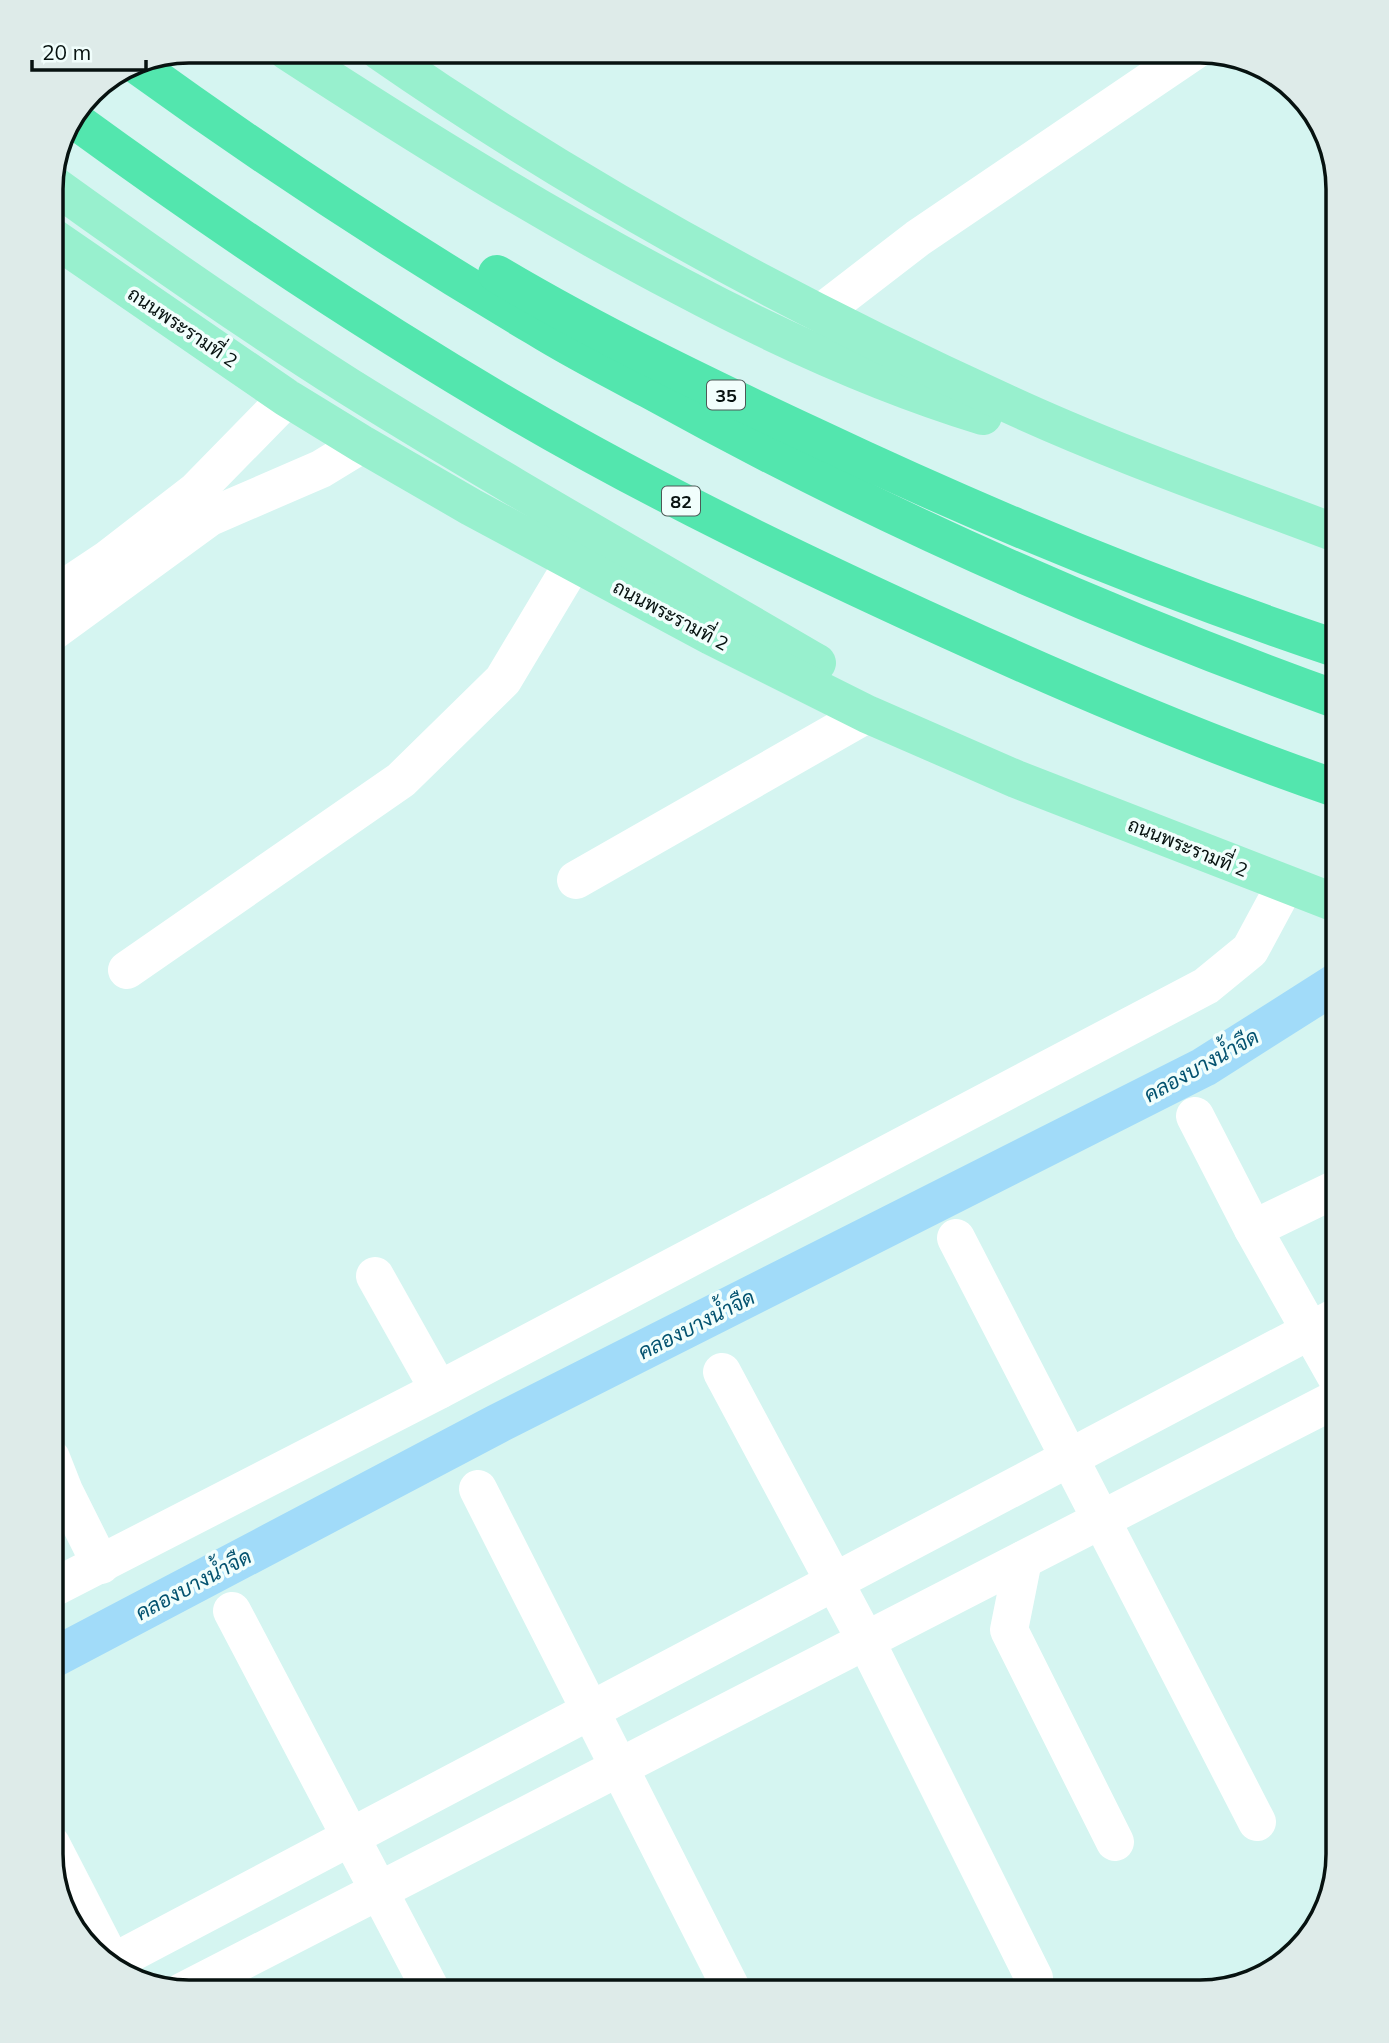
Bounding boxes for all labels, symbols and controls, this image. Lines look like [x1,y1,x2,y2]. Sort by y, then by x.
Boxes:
scale bar [32,28,145,72]
text: 20 m [42,39,91,65]
street label: ถนนพระรามที่ 2 [124,277,245,373]
road number: 35 [707,380,745,410]
road number: 82 [662,486,700,516]
street label: ถนนพระรามที่ 2 [609,570,735,655]
street label: ถนนพระรามที่ 2 [1125,807,1253,882]
water label: คลองบางน้ำจืด [1137,1019,1263,1107]
water label: คลองบางน้ำจืด [631,1280,759,1365]
water label: คลองบางน้ำจืด [129,1539,255,1625]

